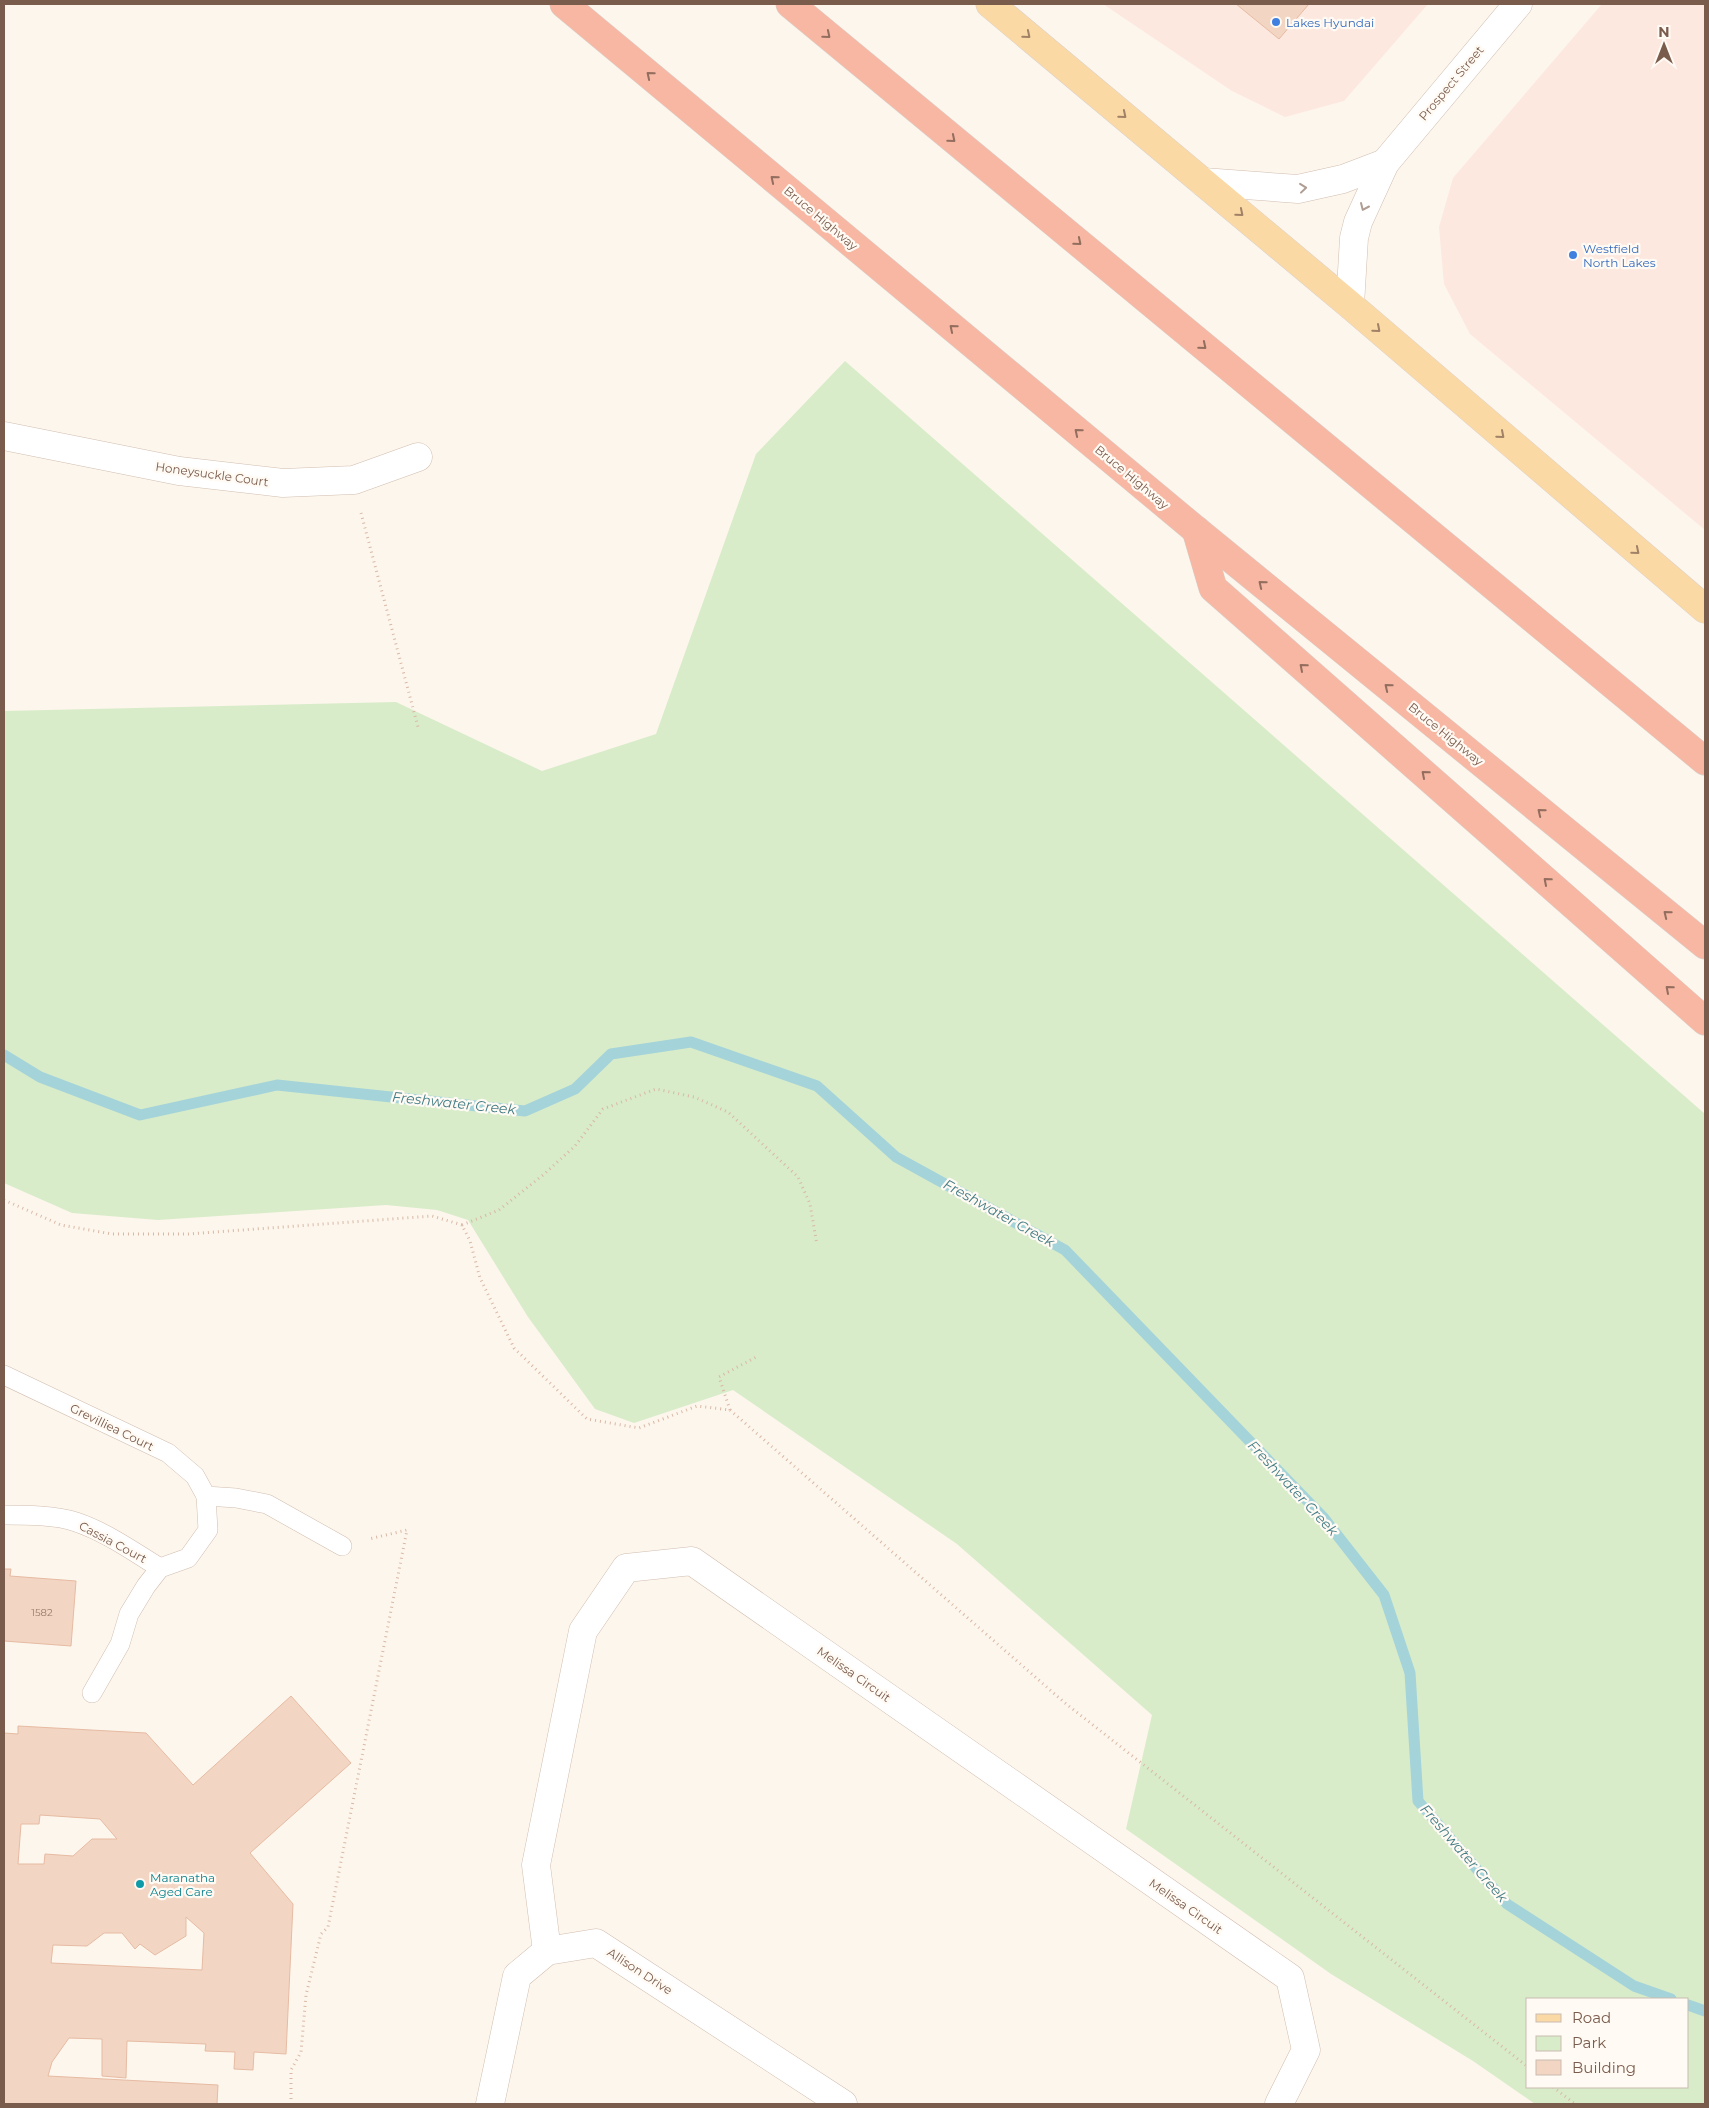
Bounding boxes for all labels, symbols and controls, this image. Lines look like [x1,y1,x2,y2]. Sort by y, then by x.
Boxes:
place label: Lakes Hyundai [1286,15,1374,30]
marker: Lakes Hyundai [1270,16,1282,28]
north arrow [1639,20,1689,70]
text: N [1658,23,1670,41]
one-way arrow [822,29,831,38]
one-way arrow [1022,29,1031,38]
street label: Prospect Street [1415,43,1487,123]
one-way arrow [646,72,655,81]
one-way arrow [1117,109,1126,117]
one-way arrow [947,133,956,142]
one-way arrow [771,176,780,185]
street label: Bruce Highway [781,183,861,254]
one-way arrow [1300,183,1308,194]
one-way arrow [1360,202,1371,211]
one-way arrow [1234,208,1243,216]
one-way arrow [1072,237,1081,246]
place label: Westfield North Lakes [1583,241,1656,270]
marker: Westfield North Lakes [1567,249,1579,261]
one-way arrow [1372,324,1381,333]
one-way arrow [950,325,959,334]
one-way arrow [1197,340,1206,349]
one-way arrow [1075,429,1084,438]
one-way arrow [1495,430,1504,439]
street label: Bruce Highway [1092,442,1172,513]
street label: Honeysuckle Court [154,459,270,489]
one-way arrow [1631,546,1640,555]
one-way arrow [1259,582,1268,590]
one-way arrow [1299,663,1308,672]
one-way arrow [1385,684,1394,693]
street label: Bruce Highway [1406,699,1487,769]
one-way arrow [1421,771,1430,780]
one-way arrow [1538,808,1547,817]
one-way arrow [1543,878,1552,887]
one-way arrow [1664,911,1673,920]
one-way arrow [1665,985,1674,994]
water label: Freshwater Creek [391,1088,517,1119]
water label: Freshwater Creek [940,1175,1058,1251]
street label: Grevilliea Court [68,1400,156,1454]
water label: Freshwater Creek [1244,1436,1342,1540]
street label: Cassia Court [77,1518,149,1566]
house number: 1582 [31,1606,53,1619]
street label: Melissa Circuit [814,1643,894,1705]
water label: Freshwater Creek [1416,1800,1512,1906]
place label: Maranatha Aged Care [150,1870,215,1899]
street label: Melissa Circuit [1146,1875,1226,1937]
marker: Maranatha Aged Care [134,1878,146,1890]
street label: Allison Drive [605,1944,675,1998]
legend [1526,1998,1689,2088]
text: Road [1572,2008,1611,2027]
text: Park [1572,2033,1606,2052]
text: Building [1572,2058,1636,2077]

